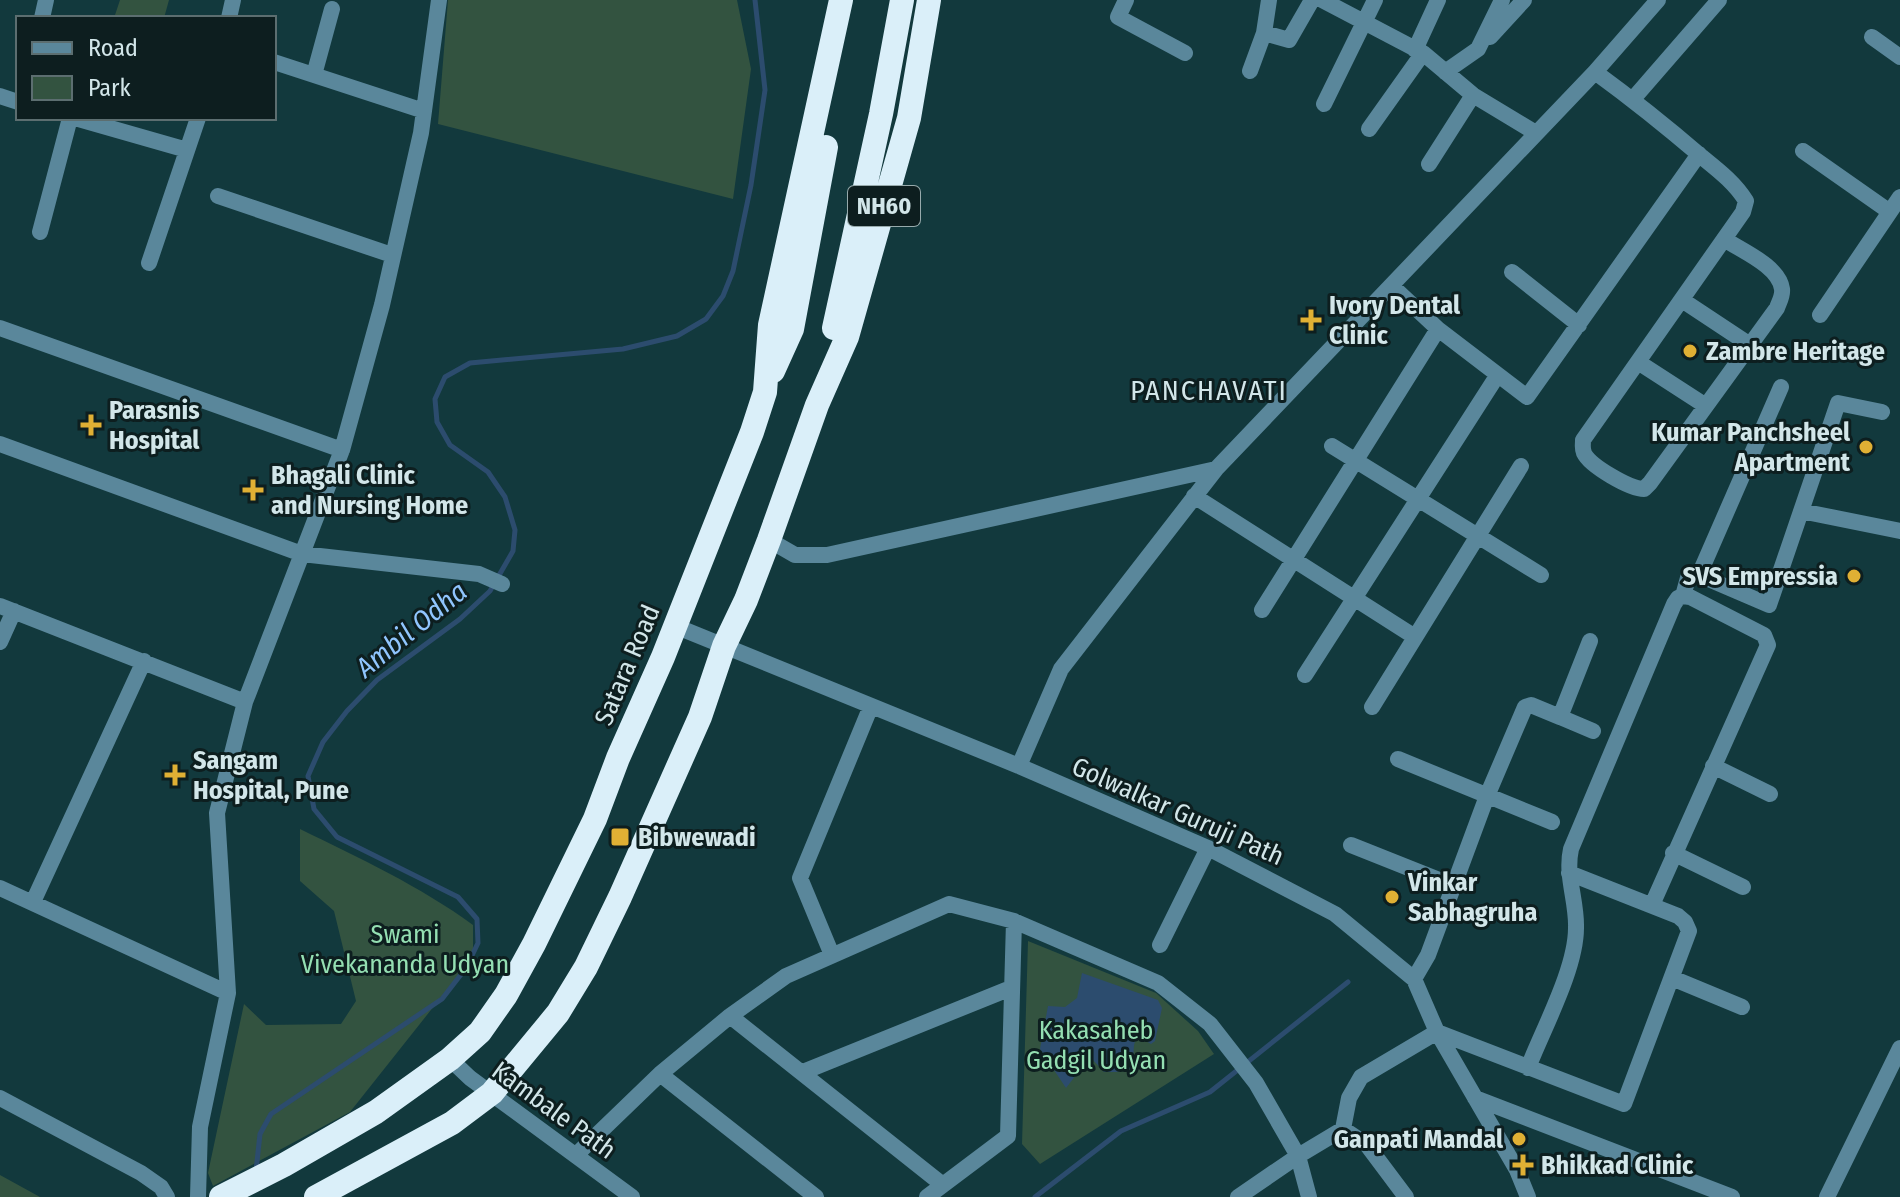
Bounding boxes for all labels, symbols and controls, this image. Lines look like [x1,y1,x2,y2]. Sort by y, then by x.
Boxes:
legend [16,16,276,120]
text: Road [88,34,138,62]
text: Park [88,74,131,102]
road number: NH60 [848,186,920,226]
place label: Ivory Dental Clinic [1329,290,1461,351]
marker: Ivory Dental Clinic [1300,309,1322,331]
place label: Zambre Heritage [1706,336,1885,367]
marker: Zambre Heritage [1681,342,1699,360]
district label: PANCHAVATI [1130,374,1288,407]
place label: Parasnis Hospital [109,395,200,456]
marker: Parasnis Hospital [80,414,102,436]
place label: Kumar Panchsheel Apartment [1651,417,1851,478]
marker: Kumar Panchsheel Apartment [1857,438,1875,456]
place label: Bhagali Clinic and Nursing Home [271,460,468,521]
marker: Bhagali Clinic and Nursing Home [242,479,264,501]
place label: SVS Empressia [1683,561,1838,592]
marker: SVS Empressia [1845,567,1863,585]
water label: Ambil Odha [348,575,473,685]
street label: Satara Road [588,600,667,730]
place label: Sangam Hospital, Pune [193,745,349,806]
street label: Golwalkar Guruji Path [1067,751,1289,872]
marker: Sangam Hospital, Pune [164,764,186,786]
place label: Bibwewadi [638,822,756,853]
marker: Bibwewadi [609,826,631,848]
place label: Vinkar Sabhagruha [1407,867,1537,928]
marker: Vinkar Sabhagruha [1383,888,1401,906]
park label: Swami Vivekananda Udyan [301,919,509,980]
park label: Kakasaheb Gadgil Udyan [1026,1015,1166,1076]
street label: Kambale Path [486,1055,622,1166]
place label: Ganpati Mandal [1334,1124,1504,1155]
marker: Ganpati Mandal [1510,1130,1528,1148]
place label: Bhikkad Clinic [1541,1150,1694,1181]
marker: Bhikkad Clinic [1512,1154,1534,1176]

